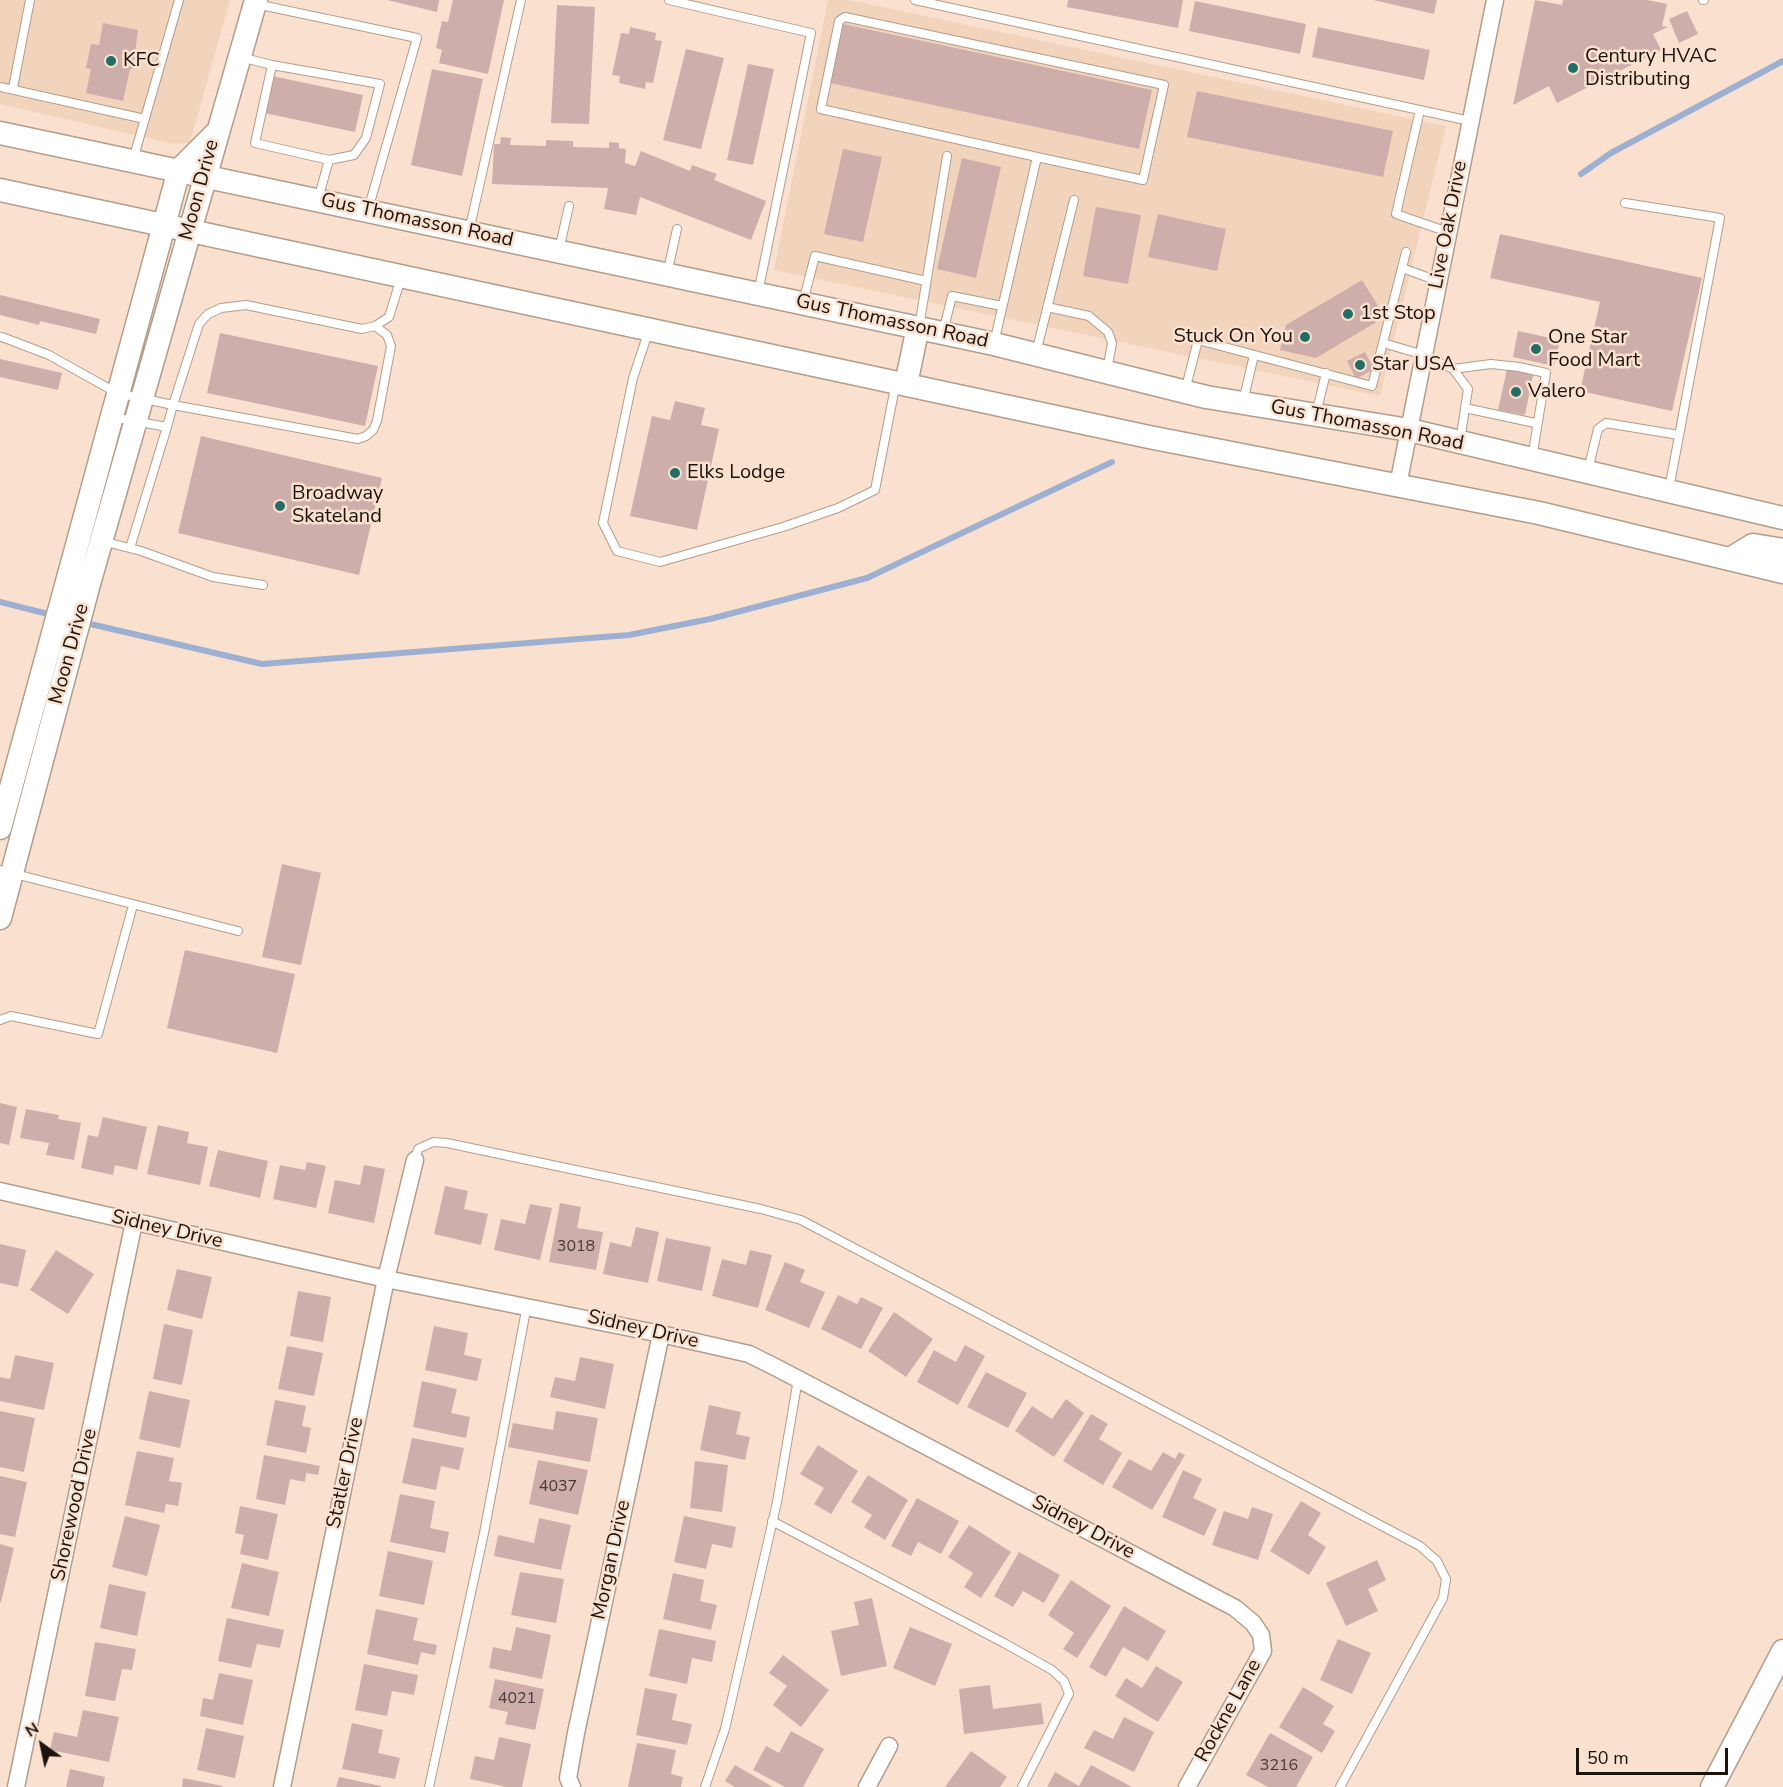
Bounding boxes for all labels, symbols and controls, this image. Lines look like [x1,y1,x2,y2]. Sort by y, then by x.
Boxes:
place label: Century HVAC Distributing [1585,45,1717,92]
place label: KFC [123,49,160,73]
marker: KFC [104,54,118,68]
marker: Century HVAC Distributing [1566,61,1580,75]
street label: Moon Drive [175,137,225,243]
street label: Live Oak Drive [1425,159,1473,291]
street label: Gus Thomasson Road [319,189,515,253]
street label: Gus Thomasson Road [794,290,990,354]
place label: 1st Stop [1360,302,1436,326]
marker: 1st Stop [1341,307,1355,321]
place label: Stuck On You [1174,325,1293,349]
place label: One Star Food Mart [1548,326,1640,373]
marker: Stuck On You [1298,330,1312,344]
marker: One Star Food Mart [1529,342,1543,356]
place label: Star USA [1372,353,1456,377]
marker: Star USA [1353,358,1367,372]
place label: Valero [1528,380,1586,404]
marker: Valero [1509,385,1523,399]
street label: Gus Thomasson Road [1268,396,1466,456]
place label: Elks Lodge [687,461,785,485]
marker: Elks Lodge [668,466,682,480]
place label: Broadway Skateland [292,482,383,529]
marker: Broadway Skateland [273,499,287,513]
street label: Moon Drive [45,601,95,707]
street label: Sidney Drive [109,1206,225,1254]
house number: 3018 [557,1237,595,1257]
street label: Sidney Drive [585,1306,701,1354]
street label: Statler Drive [323,1415,369,1531]
street label: Shorewood Drive [47,1426,103,1584]
house number: 4037 [539,1477,577,1497]
street label: Sidney Drive [1027,1491,1139,1565]
street label: Morgan Drive [588,1498,636,1622]
street label: Rockne Lane [1191,1655,1267,1767]
house number: 4021 [498,1689,536,1709]
north arrow [12,1715,72,1775]
text: N [21,1717,43,1742]
scale bar [1579,1736,1730,1774]
text: 50 m [1587,1746,1629,1770]
house number: 3216 [1260,1756,1298,1776]

